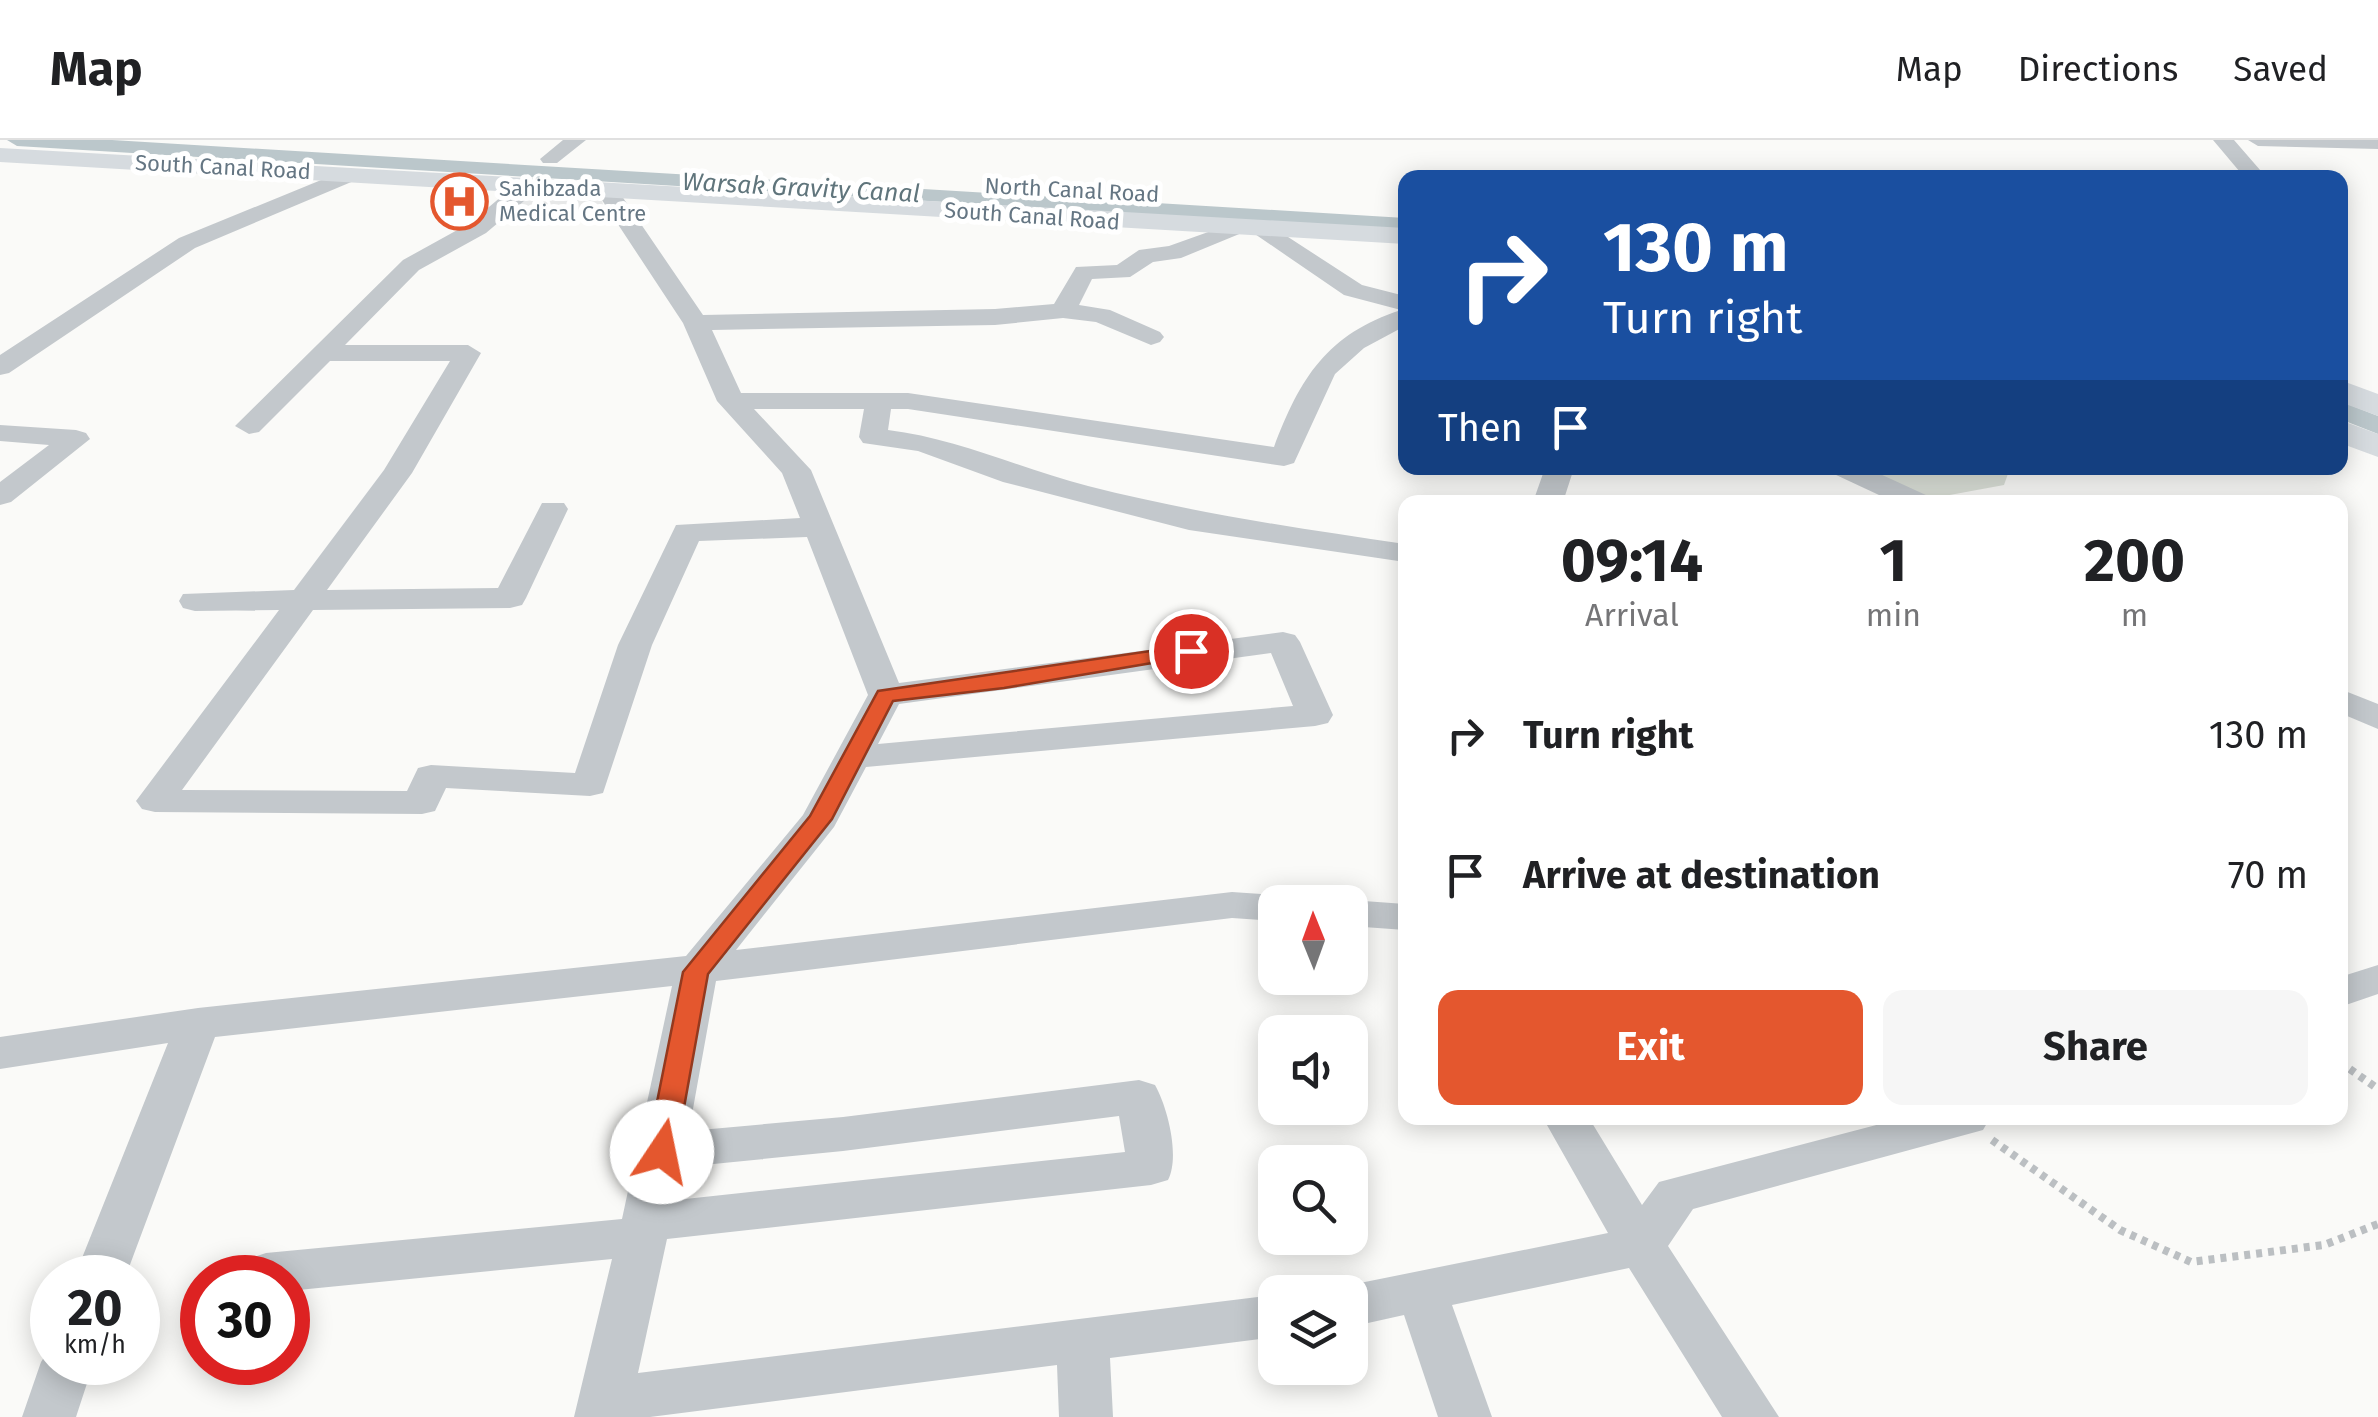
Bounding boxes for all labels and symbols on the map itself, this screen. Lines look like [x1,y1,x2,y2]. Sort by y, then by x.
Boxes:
street label: South Canal Road [134,149,312,185]
water label: Warsak Gravity Canal [681,167,921,209]
hospital icon: Sahibzada Medical Centre [430,171,490,231]
street label: North Canal Road [984,172,1160,208]
place label: Sahibzada Medical Centre [499,175,646,227]
street label: South Canal Road [943,196,1121,236]
pin [1149,609,1234,694]
north arrow [1258,885,1368,995]
position arrow [610,1100,714,1204]
speed limit sign: 30 [180,1255,310,1385]

